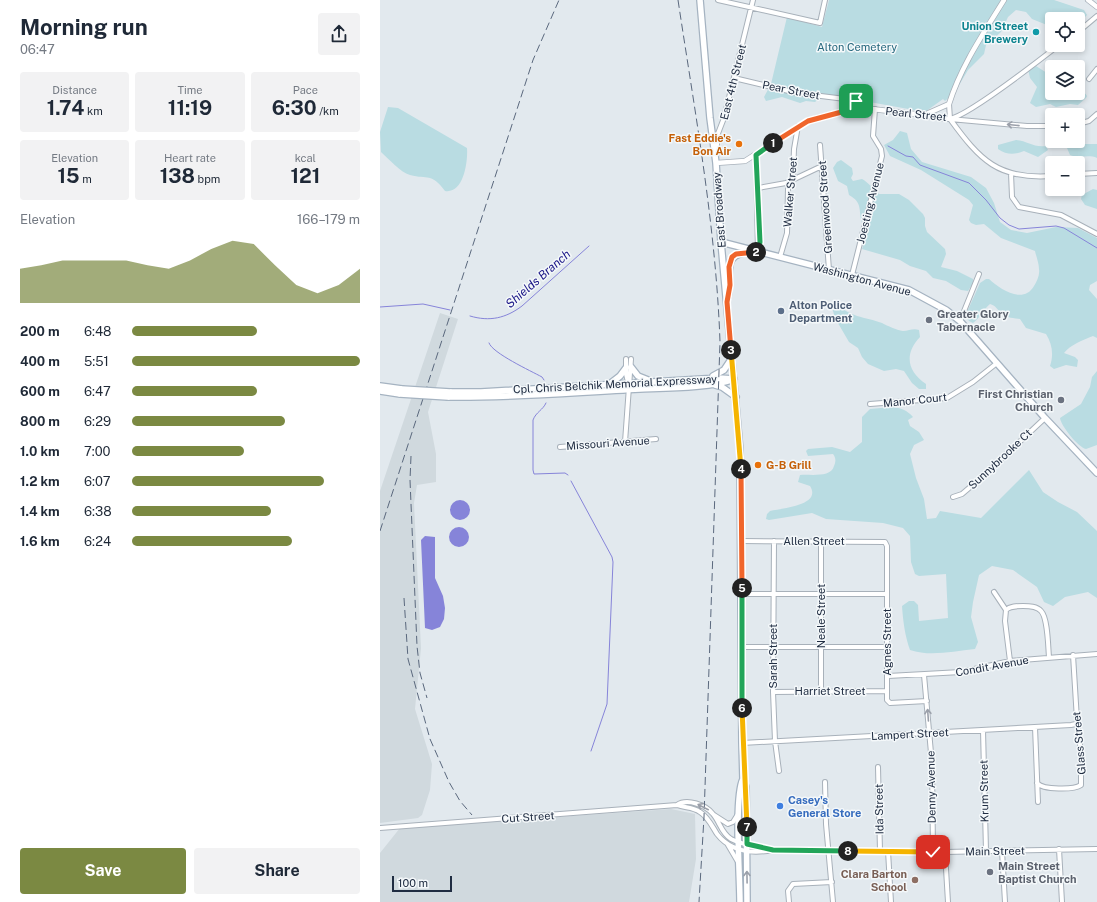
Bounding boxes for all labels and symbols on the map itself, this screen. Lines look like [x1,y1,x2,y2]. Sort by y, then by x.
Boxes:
place label: Union Street Brewery [962,20,1029,45]
marker: Union Street Brewery [1031,27,1041,37]
park label: Alton Cemetery [817,41,897,53]
street label: East 4th Street [718,43,748,121]
street label: Pear Street [761,79,821,101]
pin [839,84,873,118]
street label: Pearl Street [885,105,947,123]
one-way arrow [1007,122,1020,129]
place label: Fast Eddie's Bon Air [668,132,731,157]
pin: 1 [763,133,783,153]
marker: Fast Eddie's Bon Air [734,139,744,149]
street label: Walker Street [781,156,799,228]
street label: Greenwood Street [816,160,834,254]
street label: Joesting Avenue [854,161,886,245]
street label: East Broadway [710,172,728,248]
pin: 2 [746,242,766,262]
water label: Shields Branch [503,247,573,311]
street label: Washington Avenue [812,260,912,298]
place label: Alton Police Department [789,299,853,324]
marker: Alton Police Department [776,306,786,316]
place label: Greater Glory Tabernacle [937,308,1010,333]
marker: Greater Glory Tabernacle [924,315,934,325]
pin: 3 [721,340,741,360]
street label: Cpl. Chris Belchik Memorial Expressway [513,373,717,395]
place label: First Christian Church [978,388,1053,413]
street label: Manor Court [883,391,947,409]
marker: First Christian Church [1056,395,1066,405]
street label: Sunnybrooke Ct [966,427,1034,491]
street label: Missouri Avenue [566,434,650,452]
pin: 4 [731,459,751,479]
place label: G-B Grill [766,459,812,471]
marker: G-B Grill [753,460,763,470]
street label: Allen Street [783,535,845,547]
pin: 5 [732,578,752,598]
street label: Neale Street [815,584,827,648]
street label: Agnes Street [881,608,893,676]
street label: Sarah Street [767,624,779,688]
street label: Condit Avenue [954,654,1030,678]
street label: Harriet Street [795,685,865,697]
pin: 6 [732,698,752,718]
one-way arrow [925,709,932,722]
street label: Glass Street [1070,711,1088,775]
street label: Lampert Street [871,726,949,742]
street label: Denny Avenue [924,751,938,823]
street label: Krum Street [977,760,991,822]
street label: Ida Street [873,784,885,834]
place label: Casey's General Store [788,794,861,819]
marker: Casey's General Store [775,801,785,811]
one-way arrow [698,803,710,811]
street label: Cut Street [501,809,555,825]
pin: 7 [737,817,757,837]
pin [916,835,950,869]
pin: 8 [838,841,858,861]
street label: Main Street [965,844,1025,858]
place label: Main Street Baptist Church [998,860,1077,885]
marker: Main Street Baptist Church [985,867,995,877]
place label: Clara Barton School [841,868,907,893]
one-way arrow [743,871,751,884]
scale bar [392,874,452,893]
marker: Clara Barton School [910,875,920,885]

